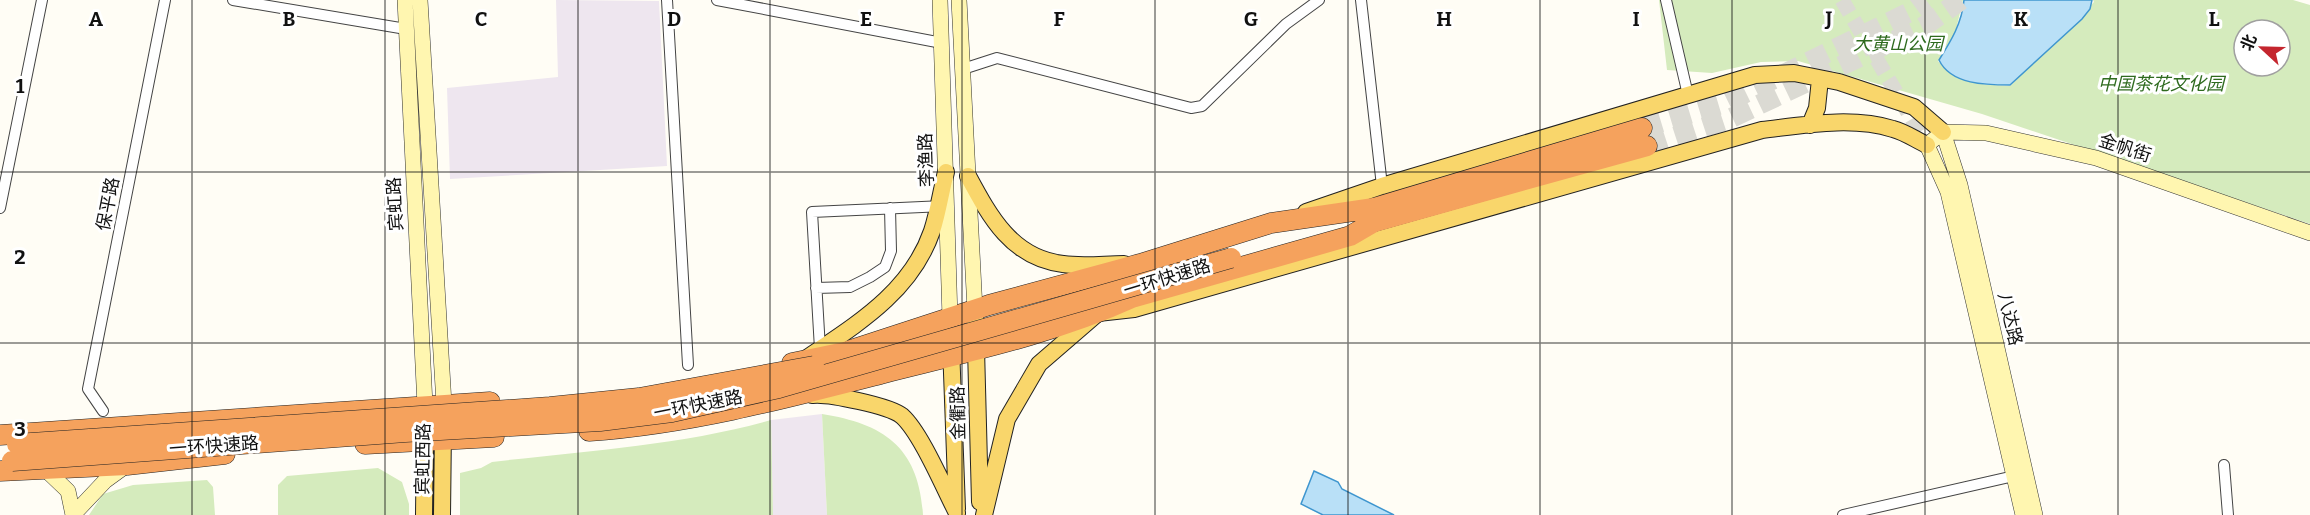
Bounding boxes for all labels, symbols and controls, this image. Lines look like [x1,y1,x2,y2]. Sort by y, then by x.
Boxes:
text: A [89,7,104,31]
text: B [283,7,296,31]
text: C [475,7,487,31]
text: D [667,7,681,31]
text: E [860,7,872,31]
text: F [1053,7,1065,31]
text: G [1244,7,1258,31]
text: H [1436,7,1452,31]
text: I [1632,7,1640,31]
text: J [1825,7,1833,31]
text: K [2014,7,2029,31]
text: L [2208,7,2220,31]
north arrow [2232,18,2292,78]
text: 北 [2237,32,2260,54]
park label: 大黄山公园 [1853,33,1946,55]
park label: 中国茶花文化园 [2098,73,2227,95]
text: 1 [16,74,25,98]
street label: 金帆街 [2096,129,2154,167]
street label: 李渔路 [914,133,938,187]
street label: 保平路 [92,175,124,233]
street label: 宾虹路 [383,176,407,232]
text: 2 [14,245,26,269]
street label: 一环快速路 [1121,254,1213,302]
street label: 八达路 [1993,290,2027,348]
street label: 一环快速路 [652,386,744,424]
street label: 金衢路 [947,386,969,440]
text: 3 [14,417,26,441]
street label: 宾虹西路 [411,423,435,495]
street label: 一环快速路 [168,432,260,460]

